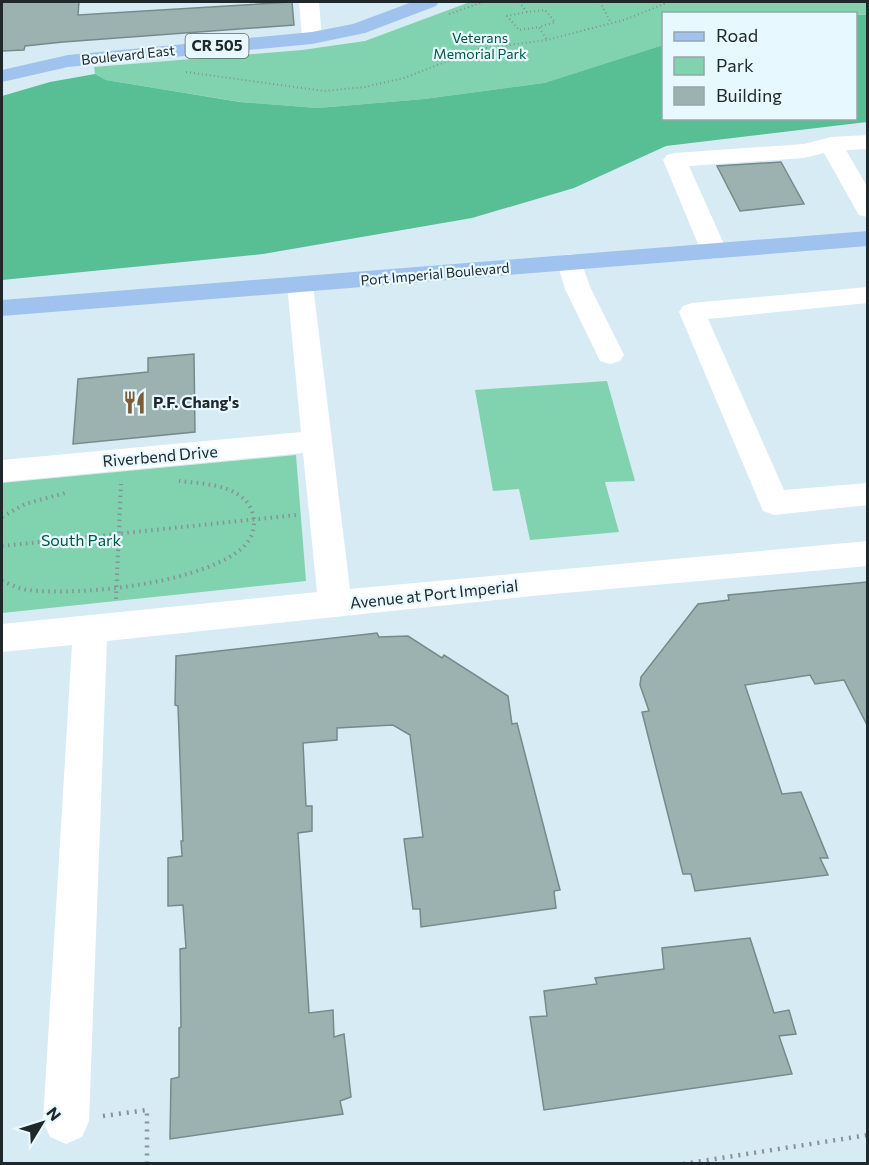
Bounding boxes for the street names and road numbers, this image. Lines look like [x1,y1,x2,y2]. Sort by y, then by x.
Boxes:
road number: CR 505 [186,34,248,58]
street label: Boulevard East [80,41,176,68]
street label: Port Imperial Boulevard [360,259,510,288]
street label: Riverbend Drive [102,441,218,470]
street label: Avenue at Port Imperial [349,575,519,612]

